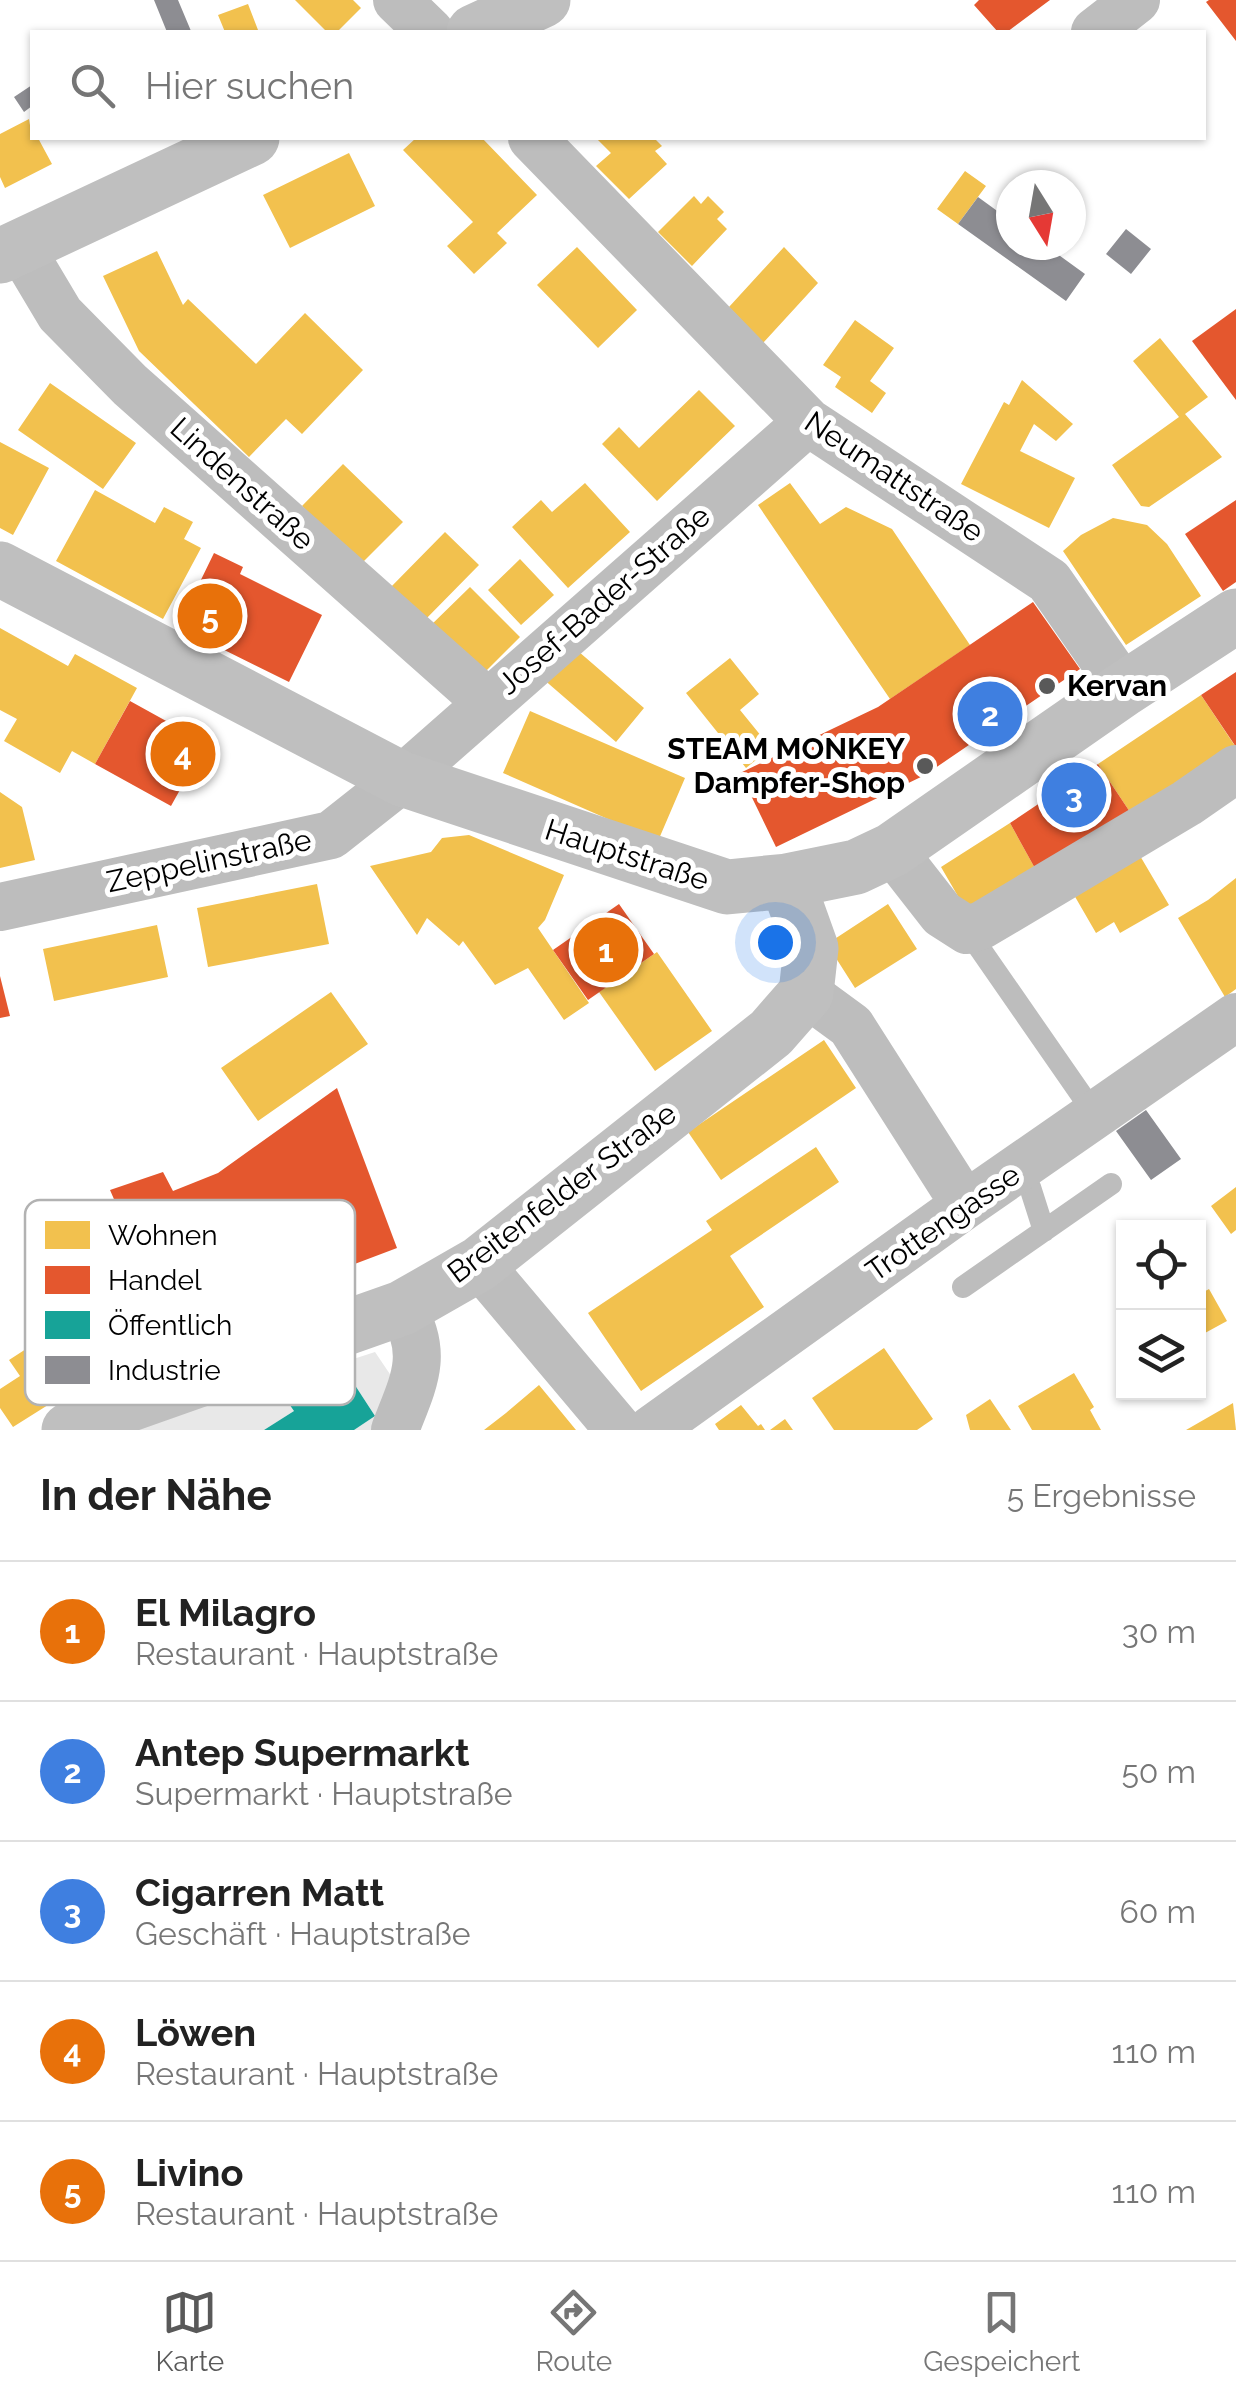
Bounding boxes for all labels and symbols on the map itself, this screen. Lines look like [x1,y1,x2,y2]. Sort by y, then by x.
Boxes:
north arrow [996,170,1086,260]
street label: Neumattstraße [798,404,990,549]
street label: Lindenstraße [163,410,321,557]
street label: Josef-Bader-Straße [491,498,717,701]
pin: 5 [178,578,242,654]
place label: Kervan [1067,668,1167,703]
marker: Kervan [1036,675,1058,697]
pin: 2 [958,676,1022,752]
pin: 4 [150,716,216,792]
place label: STEAM MONKEY Dampfer-Shop [667,731,905,800]
marker: STEAM MONKEY Dampfer-Shop [914,755,936,777]
pin: 3 [1042,758,1106,832]
street label: Hauptstraße [541,812,713,897]
street label: Zeppelinstraße [103,822,314,899]
pin: 1 [574,912,638,988]
your location [750,917,801,968]
street label: Breitenfelder Straße [441,1095,683,1290]
street label: Trottengasse [859,1157,1026,1288]
legend [25,1200,355,1405]
text: Wohnen [108,1219,218,1252]
text: Handel [108,1264,202,1297]
text: Öffentlich [108,1309,232,1342]
text: Industrie [108,1354,221,1387]

